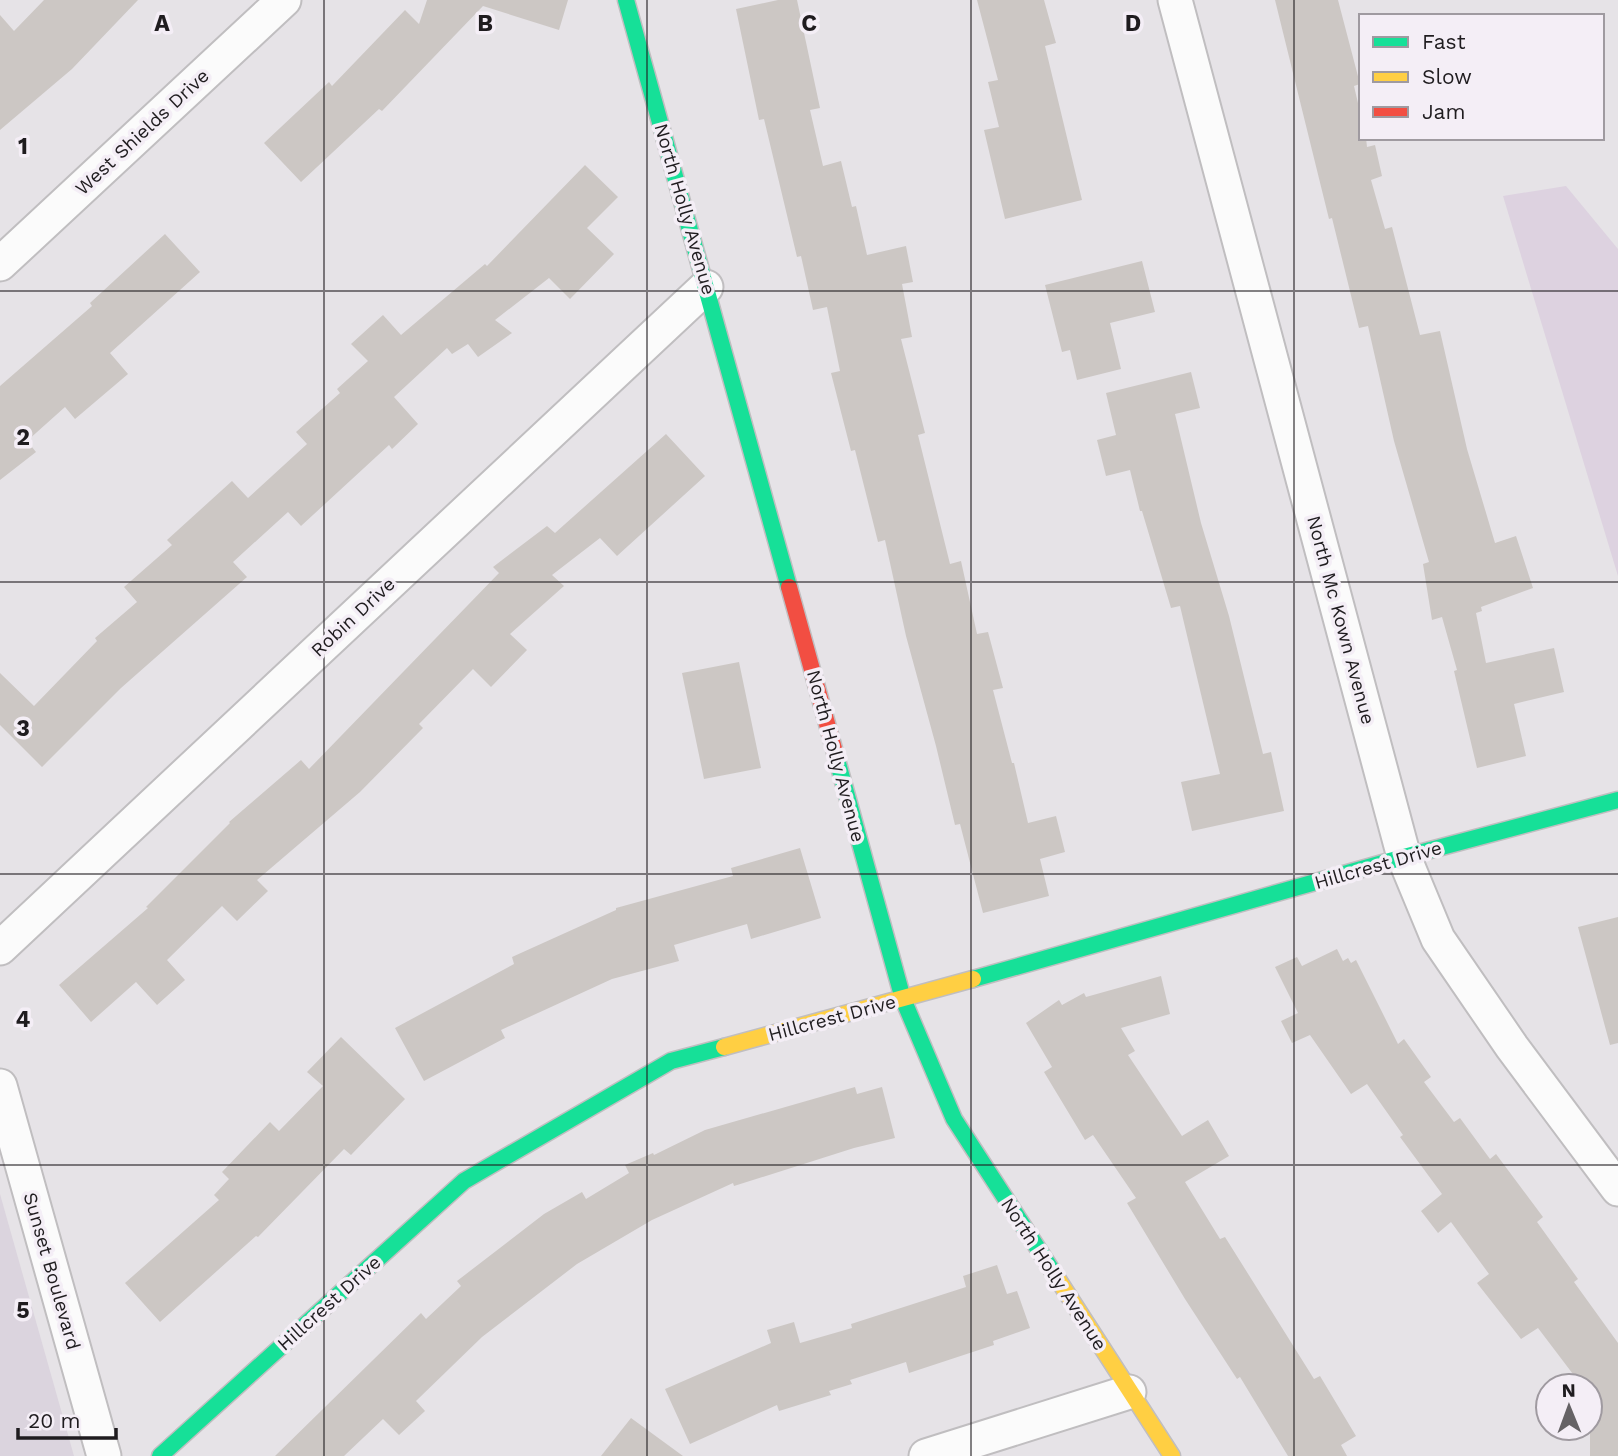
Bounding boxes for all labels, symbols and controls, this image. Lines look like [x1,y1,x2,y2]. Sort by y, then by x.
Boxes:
text: A [154,10,170,37]
text: B [477,10,493,37]
text: C [801,10,817,37]
text: D [1125,10,1141,37]
legend [1359,14,1604,140]
text: Fast [1422,29,1466,54]
street label: West Shields Drive [70,64,214,200]
text: Slow [1422,64,1472,89]
text: Jam [1422,99,1465,124]
street label: North Holly Avenue [650,121,720,297]
text: 1 [18,133,28,160]
text: 2 [16,424,30,451]
street label: North Mc Kown Avenue [1302,513,1380,727]
street label: Robin Drive [306,572,400,662]
street label: North Holly Avenue [802,667,870,845]
text: 3 [16,715,30,742]
street label: Hillcrest Drive [1312,836,1444,894]
street label: Hillcrest Drive [766,990,898,1046]
text: 4 [16,1006,31,1033]
street label: Sunset Boulevard [19,1190,85,1352]
street label: North Holly Avenue [996,1193,1112,1355]
street label: Hillcrest Drive [272,1250,386,1356]
text: 5 [16,1297,30,1324]
north arrow [1534,1372,1604,1442]
text: N [1561,1379,1576,1402]
scale bar [18,1396,116,1440]
text: 20 m [28,1408,80,1433]

